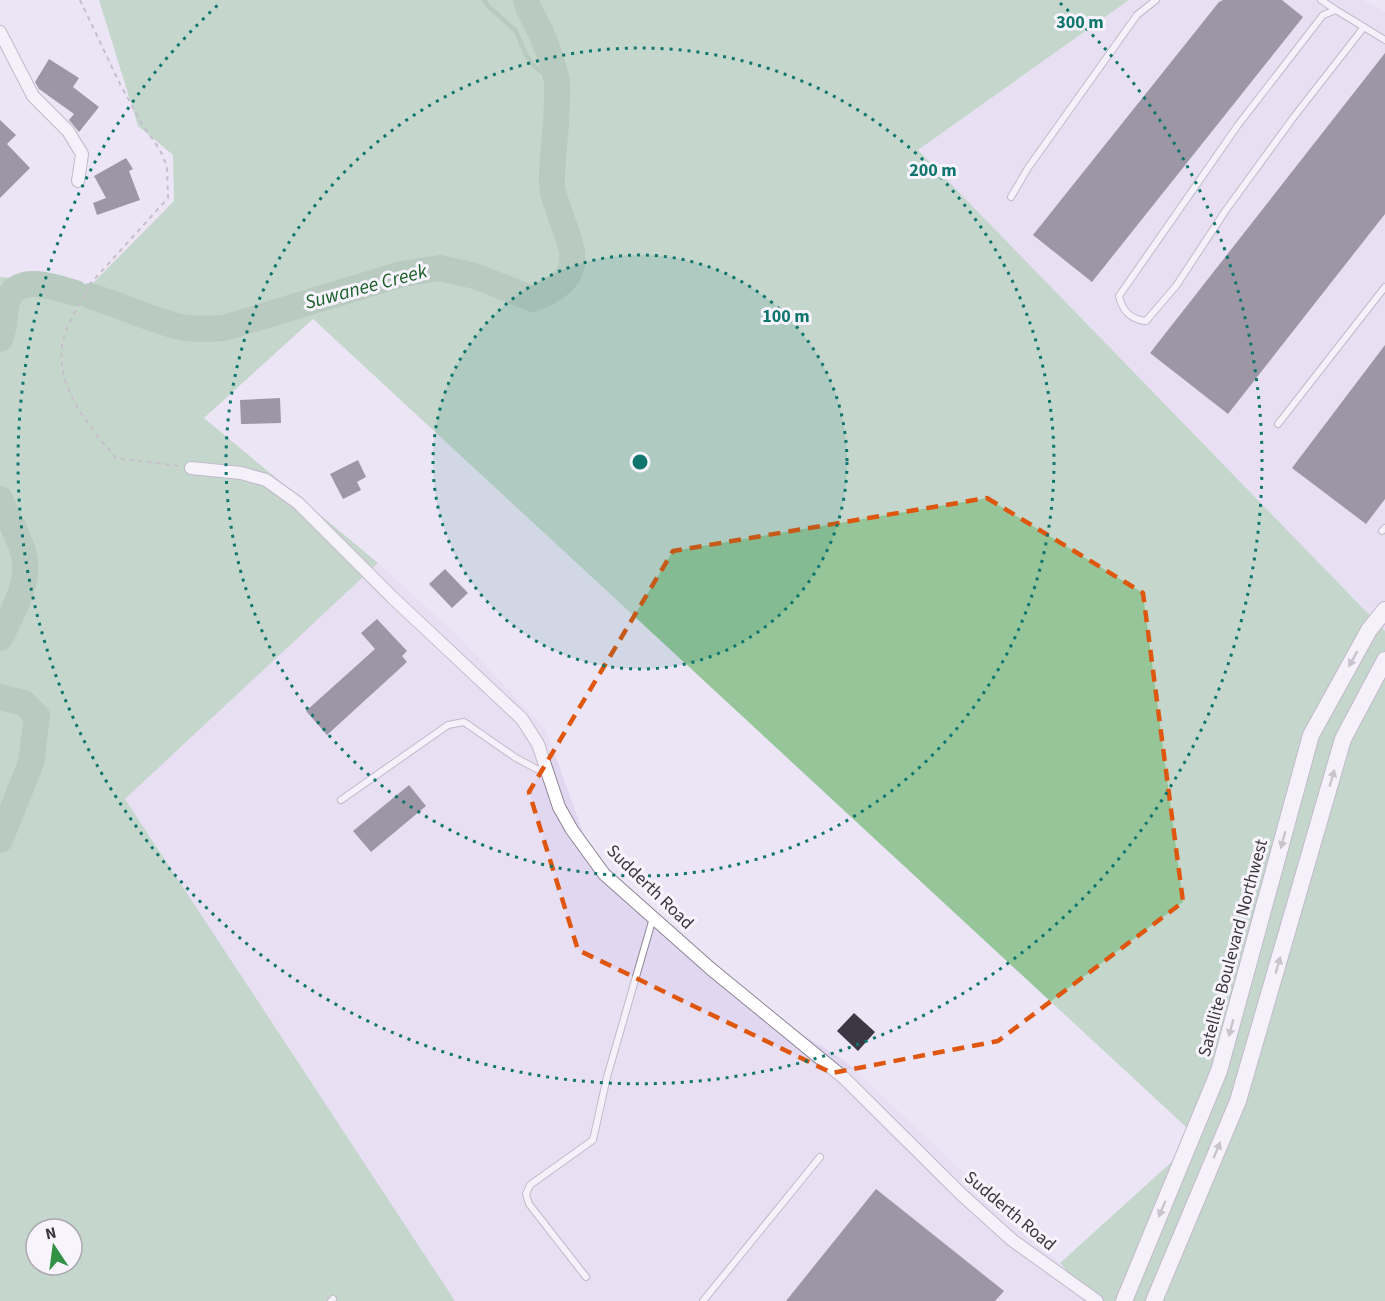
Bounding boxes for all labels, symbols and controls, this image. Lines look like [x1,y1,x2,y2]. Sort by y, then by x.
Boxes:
text: 300 m [1056,10,1104,35]
text: 200 m [909,158,957,183]
water label: Suwanee Creek [302,257,431,317]
text: 100 m [762,304,810,329]
centre of rings [630,452,650,472]
one-way arrow [1348,651,1358,668]
one-way arrow [1328,769,1337,787]
one-way arrow [1278,831,1287,849]
street label: Satellite Boulevard Northwest [1192,836,1274,1060]
street label: Sudderth Road [601,839,699,935]
one-way arrow [1274,956,1283,974]
one-way arrow [1226,1019,1236,1037]
one-way arrow [1213,1141,1222,1159]
street label: Sudderth Road [959,1165,1061,1257]
one-way arrow [1157,1201,1167,1219]
north arrow [24,1217,84,1277]
text: N [43,1221,59,1245]

